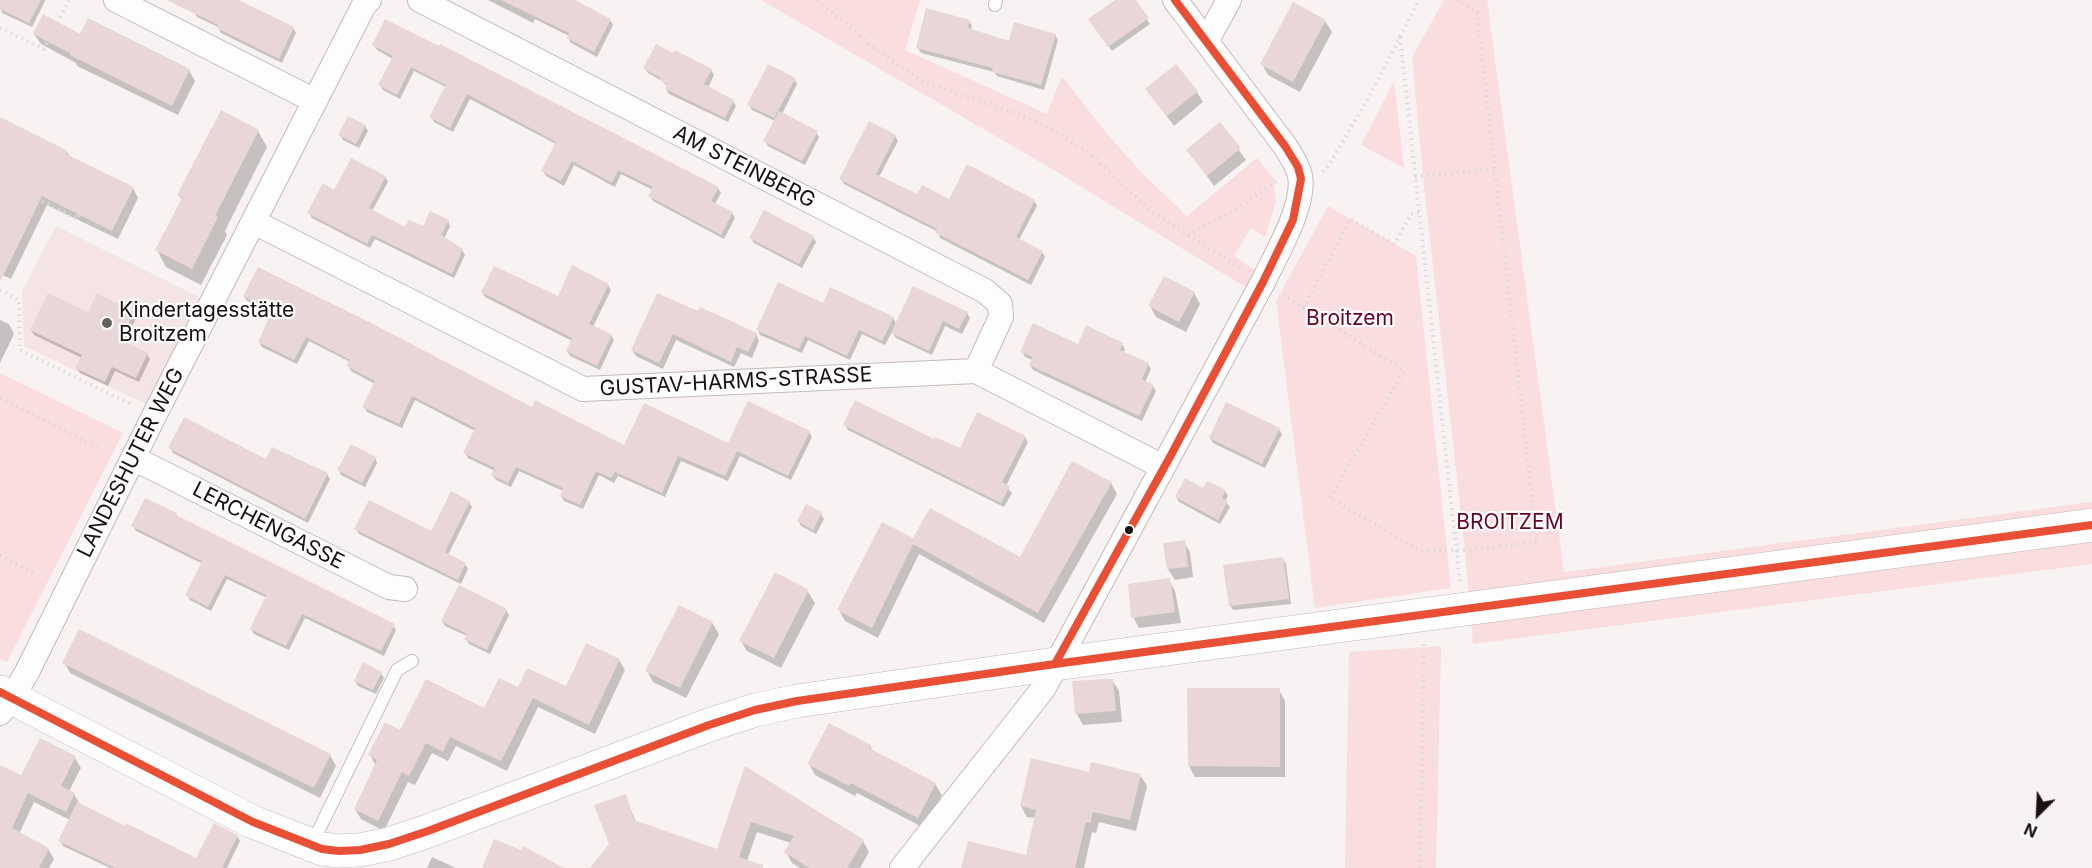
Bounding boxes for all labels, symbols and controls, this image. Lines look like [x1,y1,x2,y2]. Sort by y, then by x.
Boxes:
street label: AM STEINBERG [669,120,819,214]
place label: Kindertagesstätte Broitzem [119,298,294,348]
park label: Broitzem [1306,306,1394,332]
marker: Kindertagesstätte Broitzem [100,316,114,330]
street label: GUSTAV-HARMS-STRASSE [599,362,873,402]
street label: LANDESHUTER WEG [72,364,190,562]
street label: LERCHENGASSE [188,477,348,575]
park label: BROITZEM [1456,510,1564,536]
unlabelled marker [1123,524,1135,536]
north arrow [2008,784,2068,844]
text: N [2021,819,2040,842]

